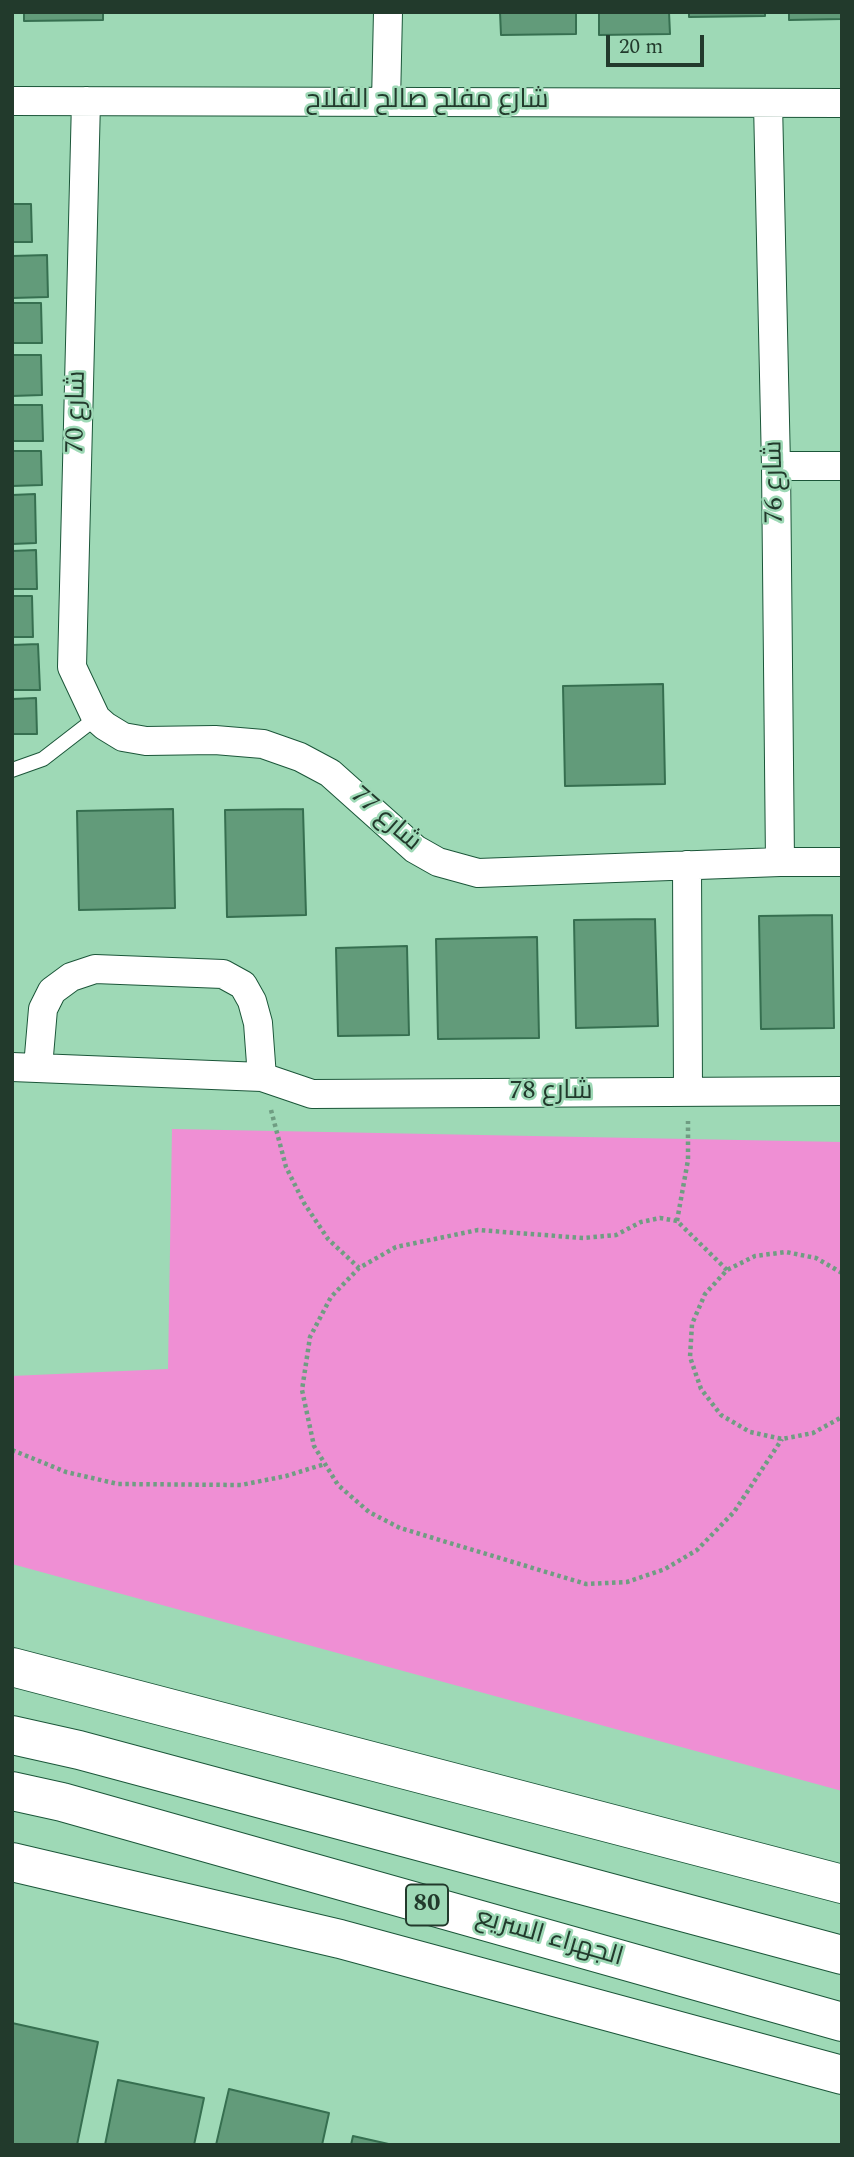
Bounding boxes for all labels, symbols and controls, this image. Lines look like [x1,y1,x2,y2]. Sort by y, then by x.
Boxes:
scale bar [609,21,707,65]
text: 20 m [619,31,663,63]
street label: شارع مفلح صالح الفلاح [305,86,549,118]
street label: شارع 70 [62,370,94,454]
street label: شارع 76 [760,440,792,524]
street label: شارع 77 [343,781,427,859]
street label: شارع 78 [510,1077,592,1109]
road number: 80 [406,1884,448,1926]
street label: الجهراء السريع [472,1903,626,1975]

